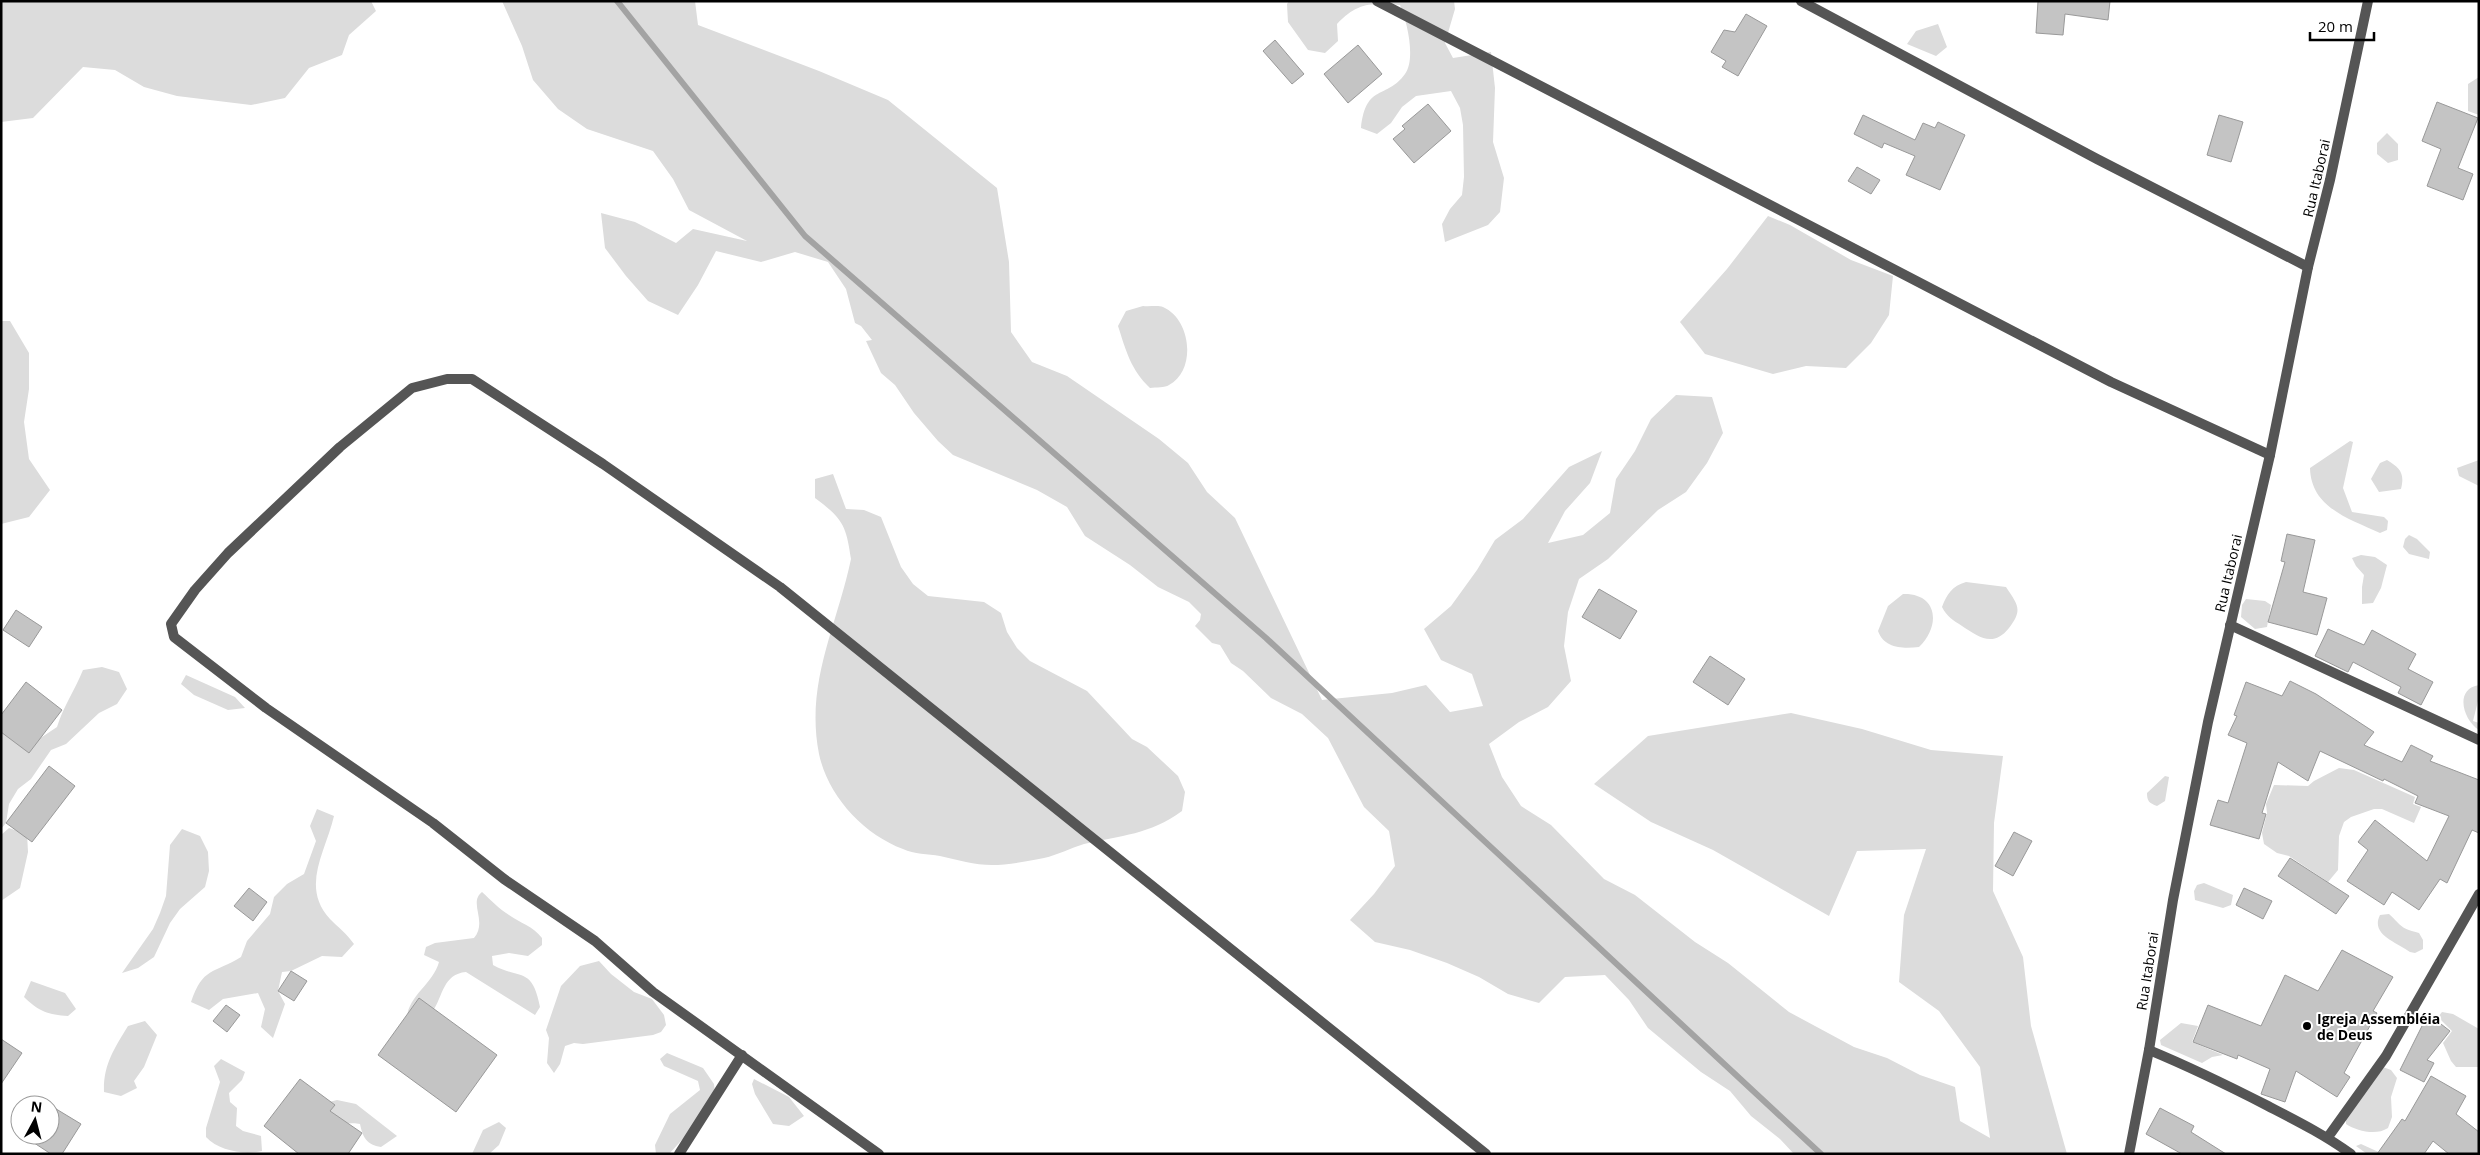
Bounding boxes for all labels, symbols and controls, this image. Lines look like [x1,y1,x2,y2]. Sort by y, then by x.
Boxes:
scale bar [2310,10,2374,42]
text: 20 m [2318,16,2353,36]
street label: Rua Itaborai [2298,137,2334,219]
street label: Rua Itaborai [2210,532,2246,614]
street label: Rua Itaborai [2131,930,2163,1012]
place label: Igreja Assembléia de Deus [2317,1009,2440,1044]
marker: Igreja Assembléia de Deus [2301,1020,2313,1032]
north arrow [10,1095,60,1145]
text: N [30,1096,43,1117]

